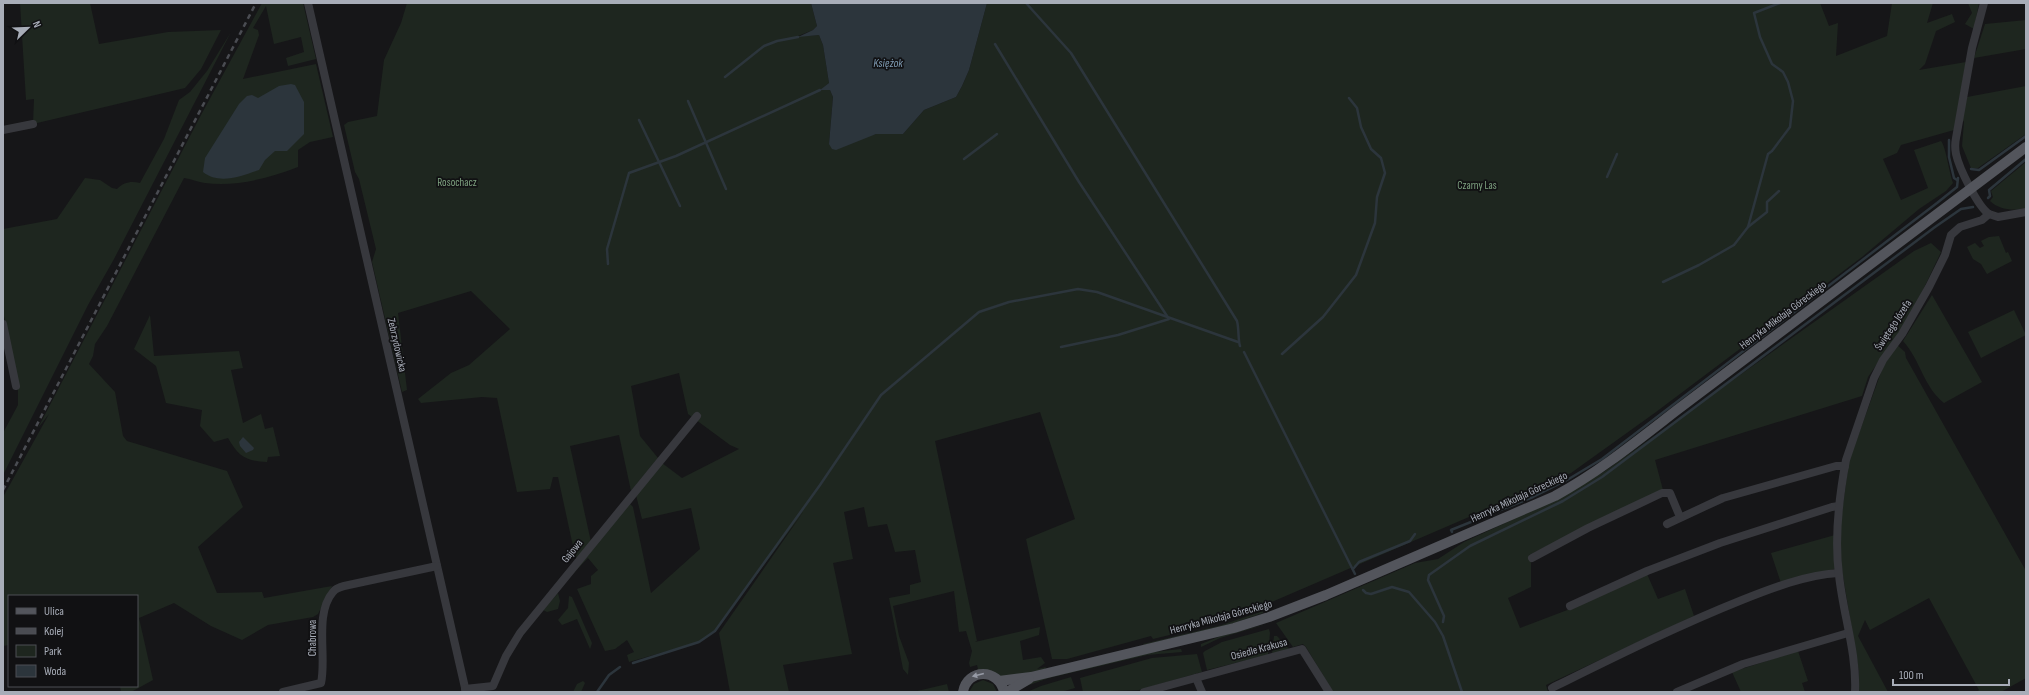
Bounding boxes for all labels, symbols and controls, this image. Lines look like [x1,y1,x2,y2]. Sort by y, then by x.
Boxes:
north arrow [8,8,48,48]
text: N [30,19,44,30]
water label: Księżok [873,56,903,71]
park label: Rosochacz [437,176,477,189]
park label: Czarny Las [1457,179,1497,192]
street label: Henryka Mikołaja Góreckiego [1737,278,1829,352]
street label: Świętego Józefa [1872,297,1914,353]
street label: Zebrzydowicka [384,317,410,373]
street label: Henryka Mikołaja Góreckiego [1469,469,1570,525]
street label: Gajowa [559,537,585,565]
legend [8,595,138,687]
street label: Henryka Mikołaja Góreckiego [1168,597,1274,637]
text: Ulica [44,604,64,619]
street label: Chabrowa [306,620,319,656]
text: Kolej [44,624,63,639]
street label: Osiedle Krakusa [1229,635,1289,663]
text: Park [44,644,62,659]
scale bar [1893,661,2009,687]
text: Woda [44,664,67,679]
text: 100 m [1899,668,1924,683]
one-way arrow [972,673,985,679]

